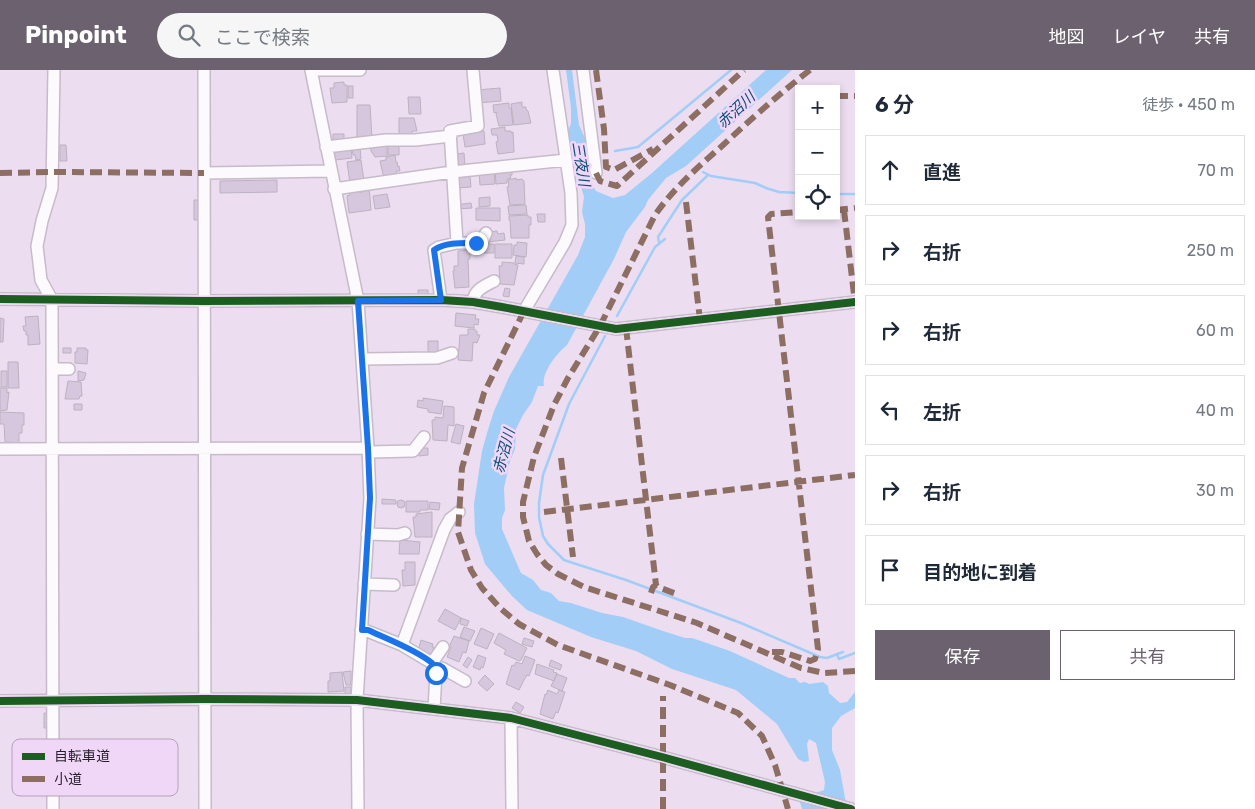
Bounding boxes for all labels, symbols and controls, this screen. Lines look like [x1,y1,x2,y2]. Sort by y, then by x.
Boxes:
search box [157,13,507,58]
text: Pinpoint [25,21,127,49]
icon: search [175,21,203,49]
text: ここで検索 [215,26,310,49]
text: 地図 [1049,26,1085,48]
text: レイヤ [1113,26,1166,48]
text: 共有 [1194,26,1230,48]
map controls [795,85,840,220]
button: + [795,85,840,130]
water label: 赤沼川 [713,87,760,132]
text: 6 分 [875,92,914,117]
text: 徒歩 · 450 m [1142,95,1235,114]
button: − [795,130,840,175]
water label: 三夜川 [569,140,594,190]
icon: ahead [876,156,904,184]
text: 直進 [923,161,961,184]
text: 70 m [1197,161,1234,180]
button: locate [795,175,840,220]
route end [465,232,488,255]
icon: right [876,236,904,264]
text: 右折 [923,241,961,264]
text: 250 m [1187,241,1234,260]
icon: right [876,316,904,344]
text: 右折 [923,321,961,344]
text: 60 m [1196,321,1234,340]
icon: left [876,396,904,424]
text: 左折 [923,401,961,424]
text: 40 m [1196,401,1234,420]
water label: 赤沼川 [489,425,519,475]
icon: right [876,476,904,504]
text: 右折 [923,481,961,504]
text: 30 m [1196,481,1234,500]
icon: arrive [876,556,904,584]
text: 目的地に到着 [923,561,1037,584]
button: 保存 [875,630,1050,680]
button: 共有 [1060,630,1235,680]
route start [425,662,448,685]
legend [12,739,178,796]
text: 自転車道 [54,748,110,765]
text: 小道 [54,771,82,788]

